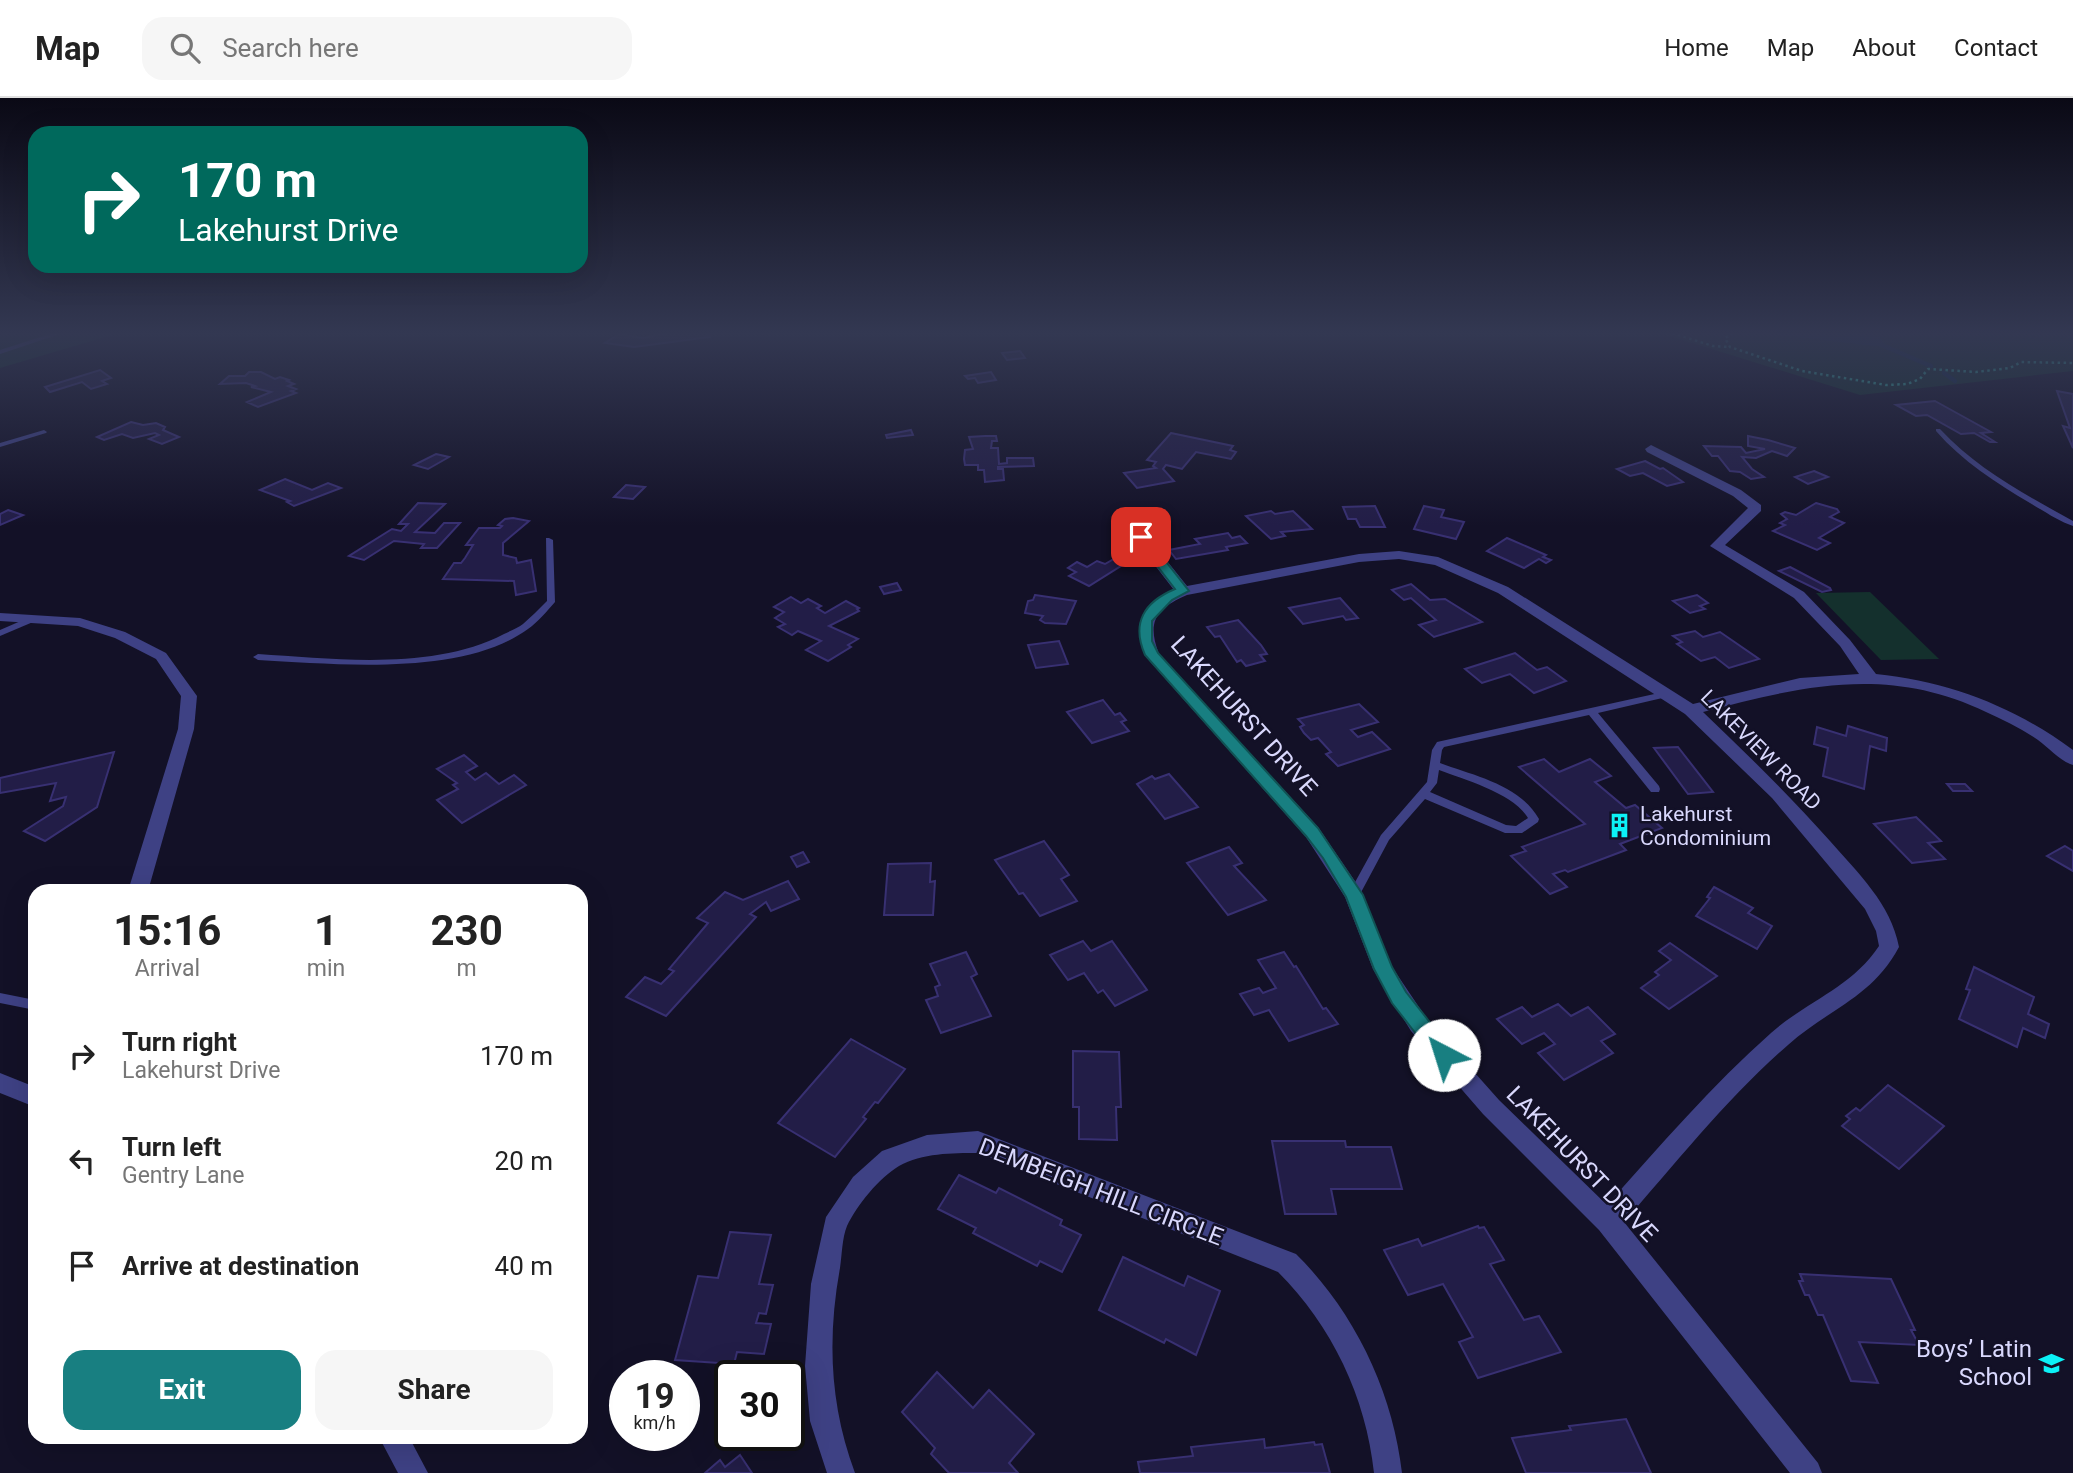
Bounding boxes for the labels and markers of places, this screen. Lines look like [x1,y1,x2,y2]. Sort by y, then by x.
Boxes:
pin [1111,507,1171,567]
place label: Lakehurst Condominium [1640,802,1771,850]
building icon: Lakehurst Condominium [1606,812,1634,840]
place label: Boys’ Latin School [1916,1335,2032,1391]
school or university icon: Boys’ Latin School [2038,1349,2066,1377]

